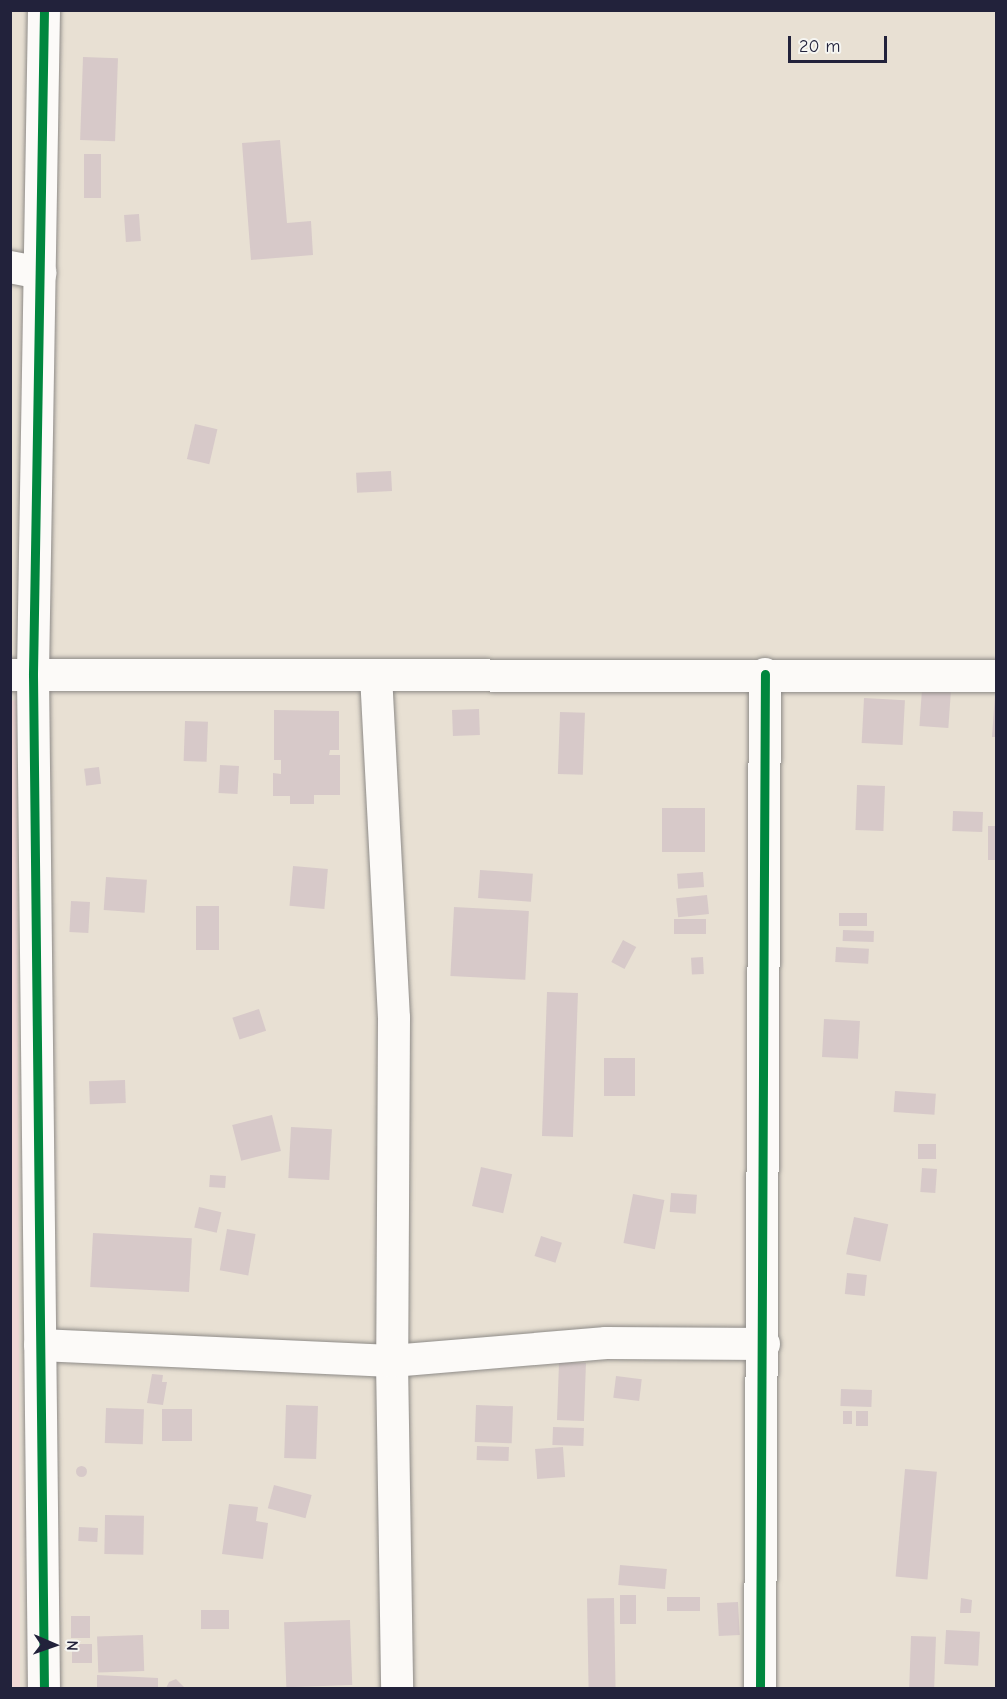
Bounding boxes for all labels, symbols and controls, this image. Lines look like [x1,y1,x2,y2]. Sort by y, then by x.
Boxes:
scale bar [791,24,890,62]
text: 20 m [799,36,840,57]
north arrow [24,1615,84,1675]
text: N [63,1640,81,1651]

